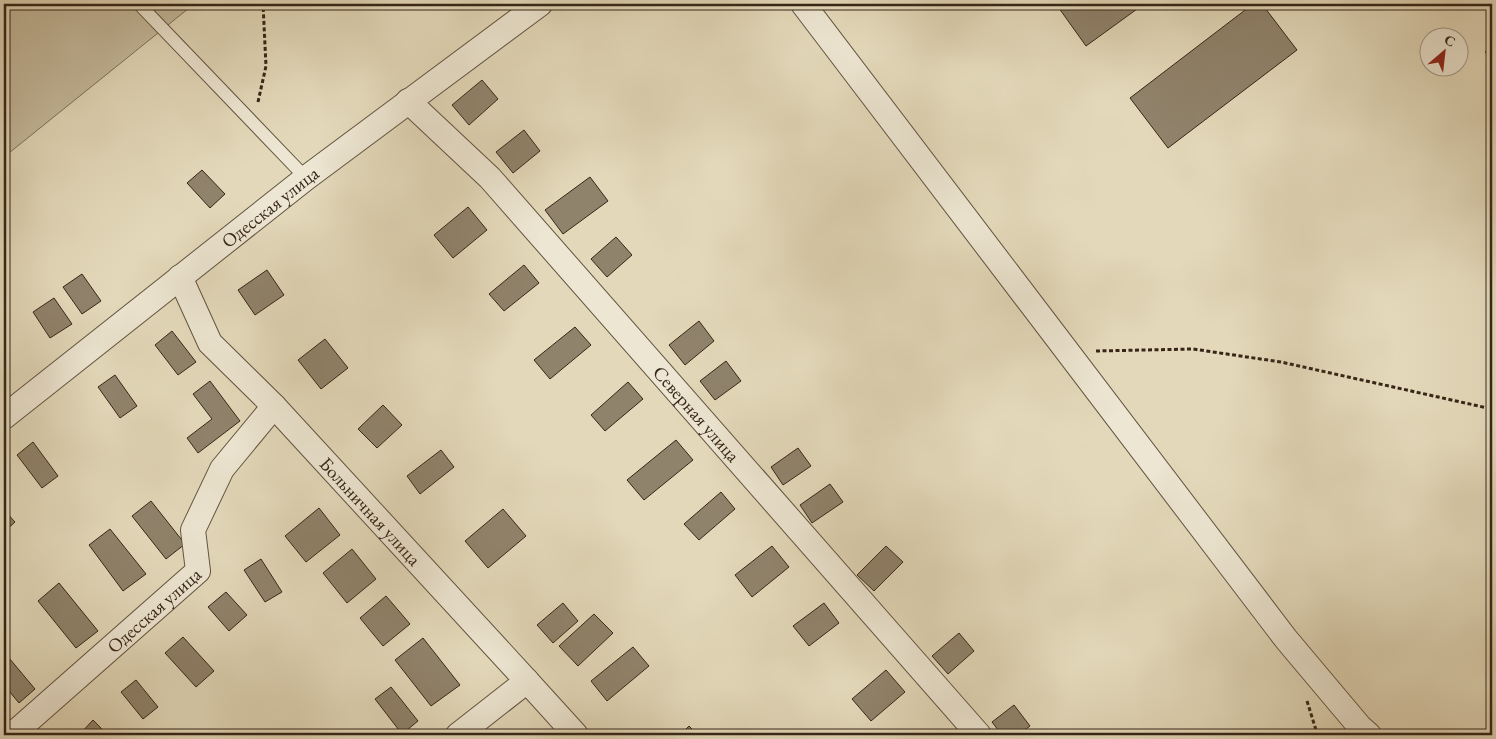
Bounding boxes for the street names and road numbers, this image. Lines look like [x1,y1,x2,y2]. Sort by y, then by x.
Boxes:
street label: Одесская улица [216,160,324,253]
street label: Северная улица [648,360,746,467]
street label: Больничная улица [314,451,427,571]
street label: Одесская улица [101,561,207,658]

